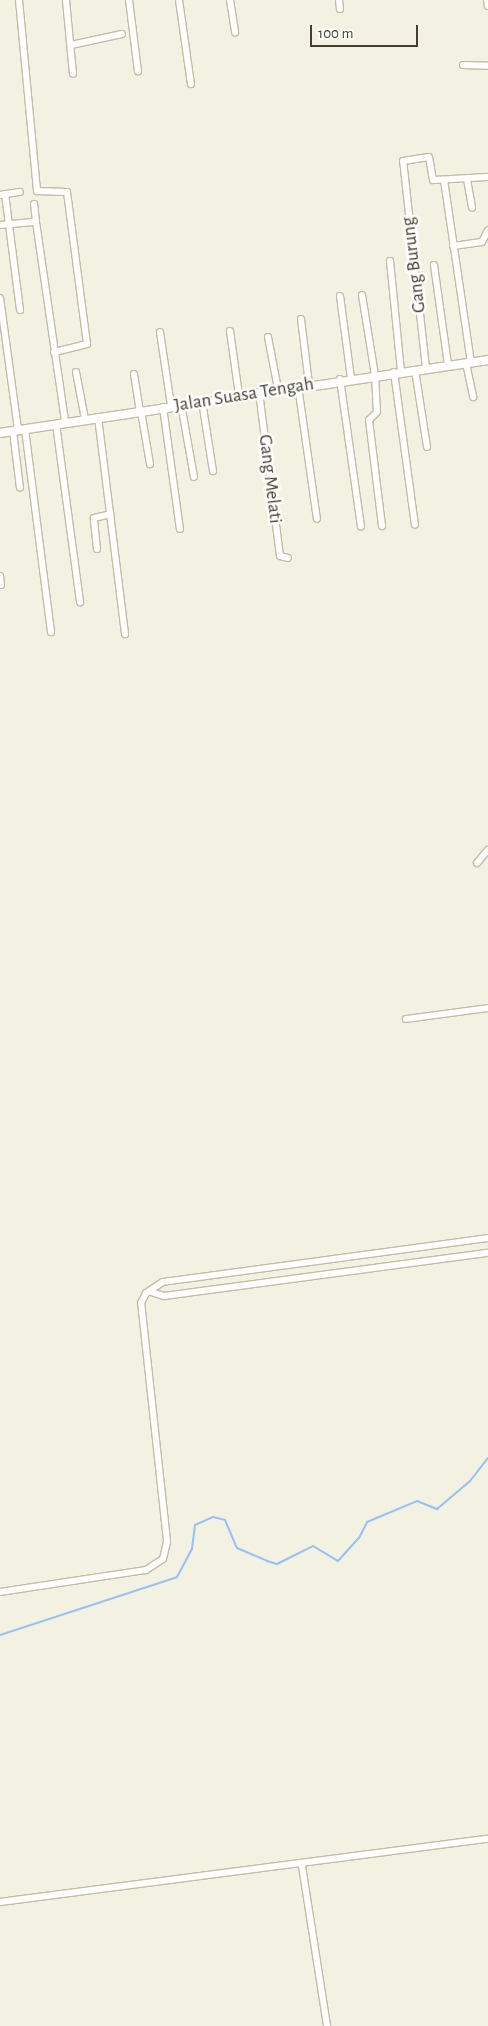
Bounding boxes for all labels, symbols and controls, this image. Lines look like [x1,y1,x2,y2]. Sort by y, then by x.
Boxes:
scale bar [313,15,420,47]
text: 100 m [318,26,353,41]
street label: Gang Burung [397,216,431,314]
street label: Jalan Suasa Tengah [173,373,315,417]
street label: Gang Melati [253,433,287,525]

